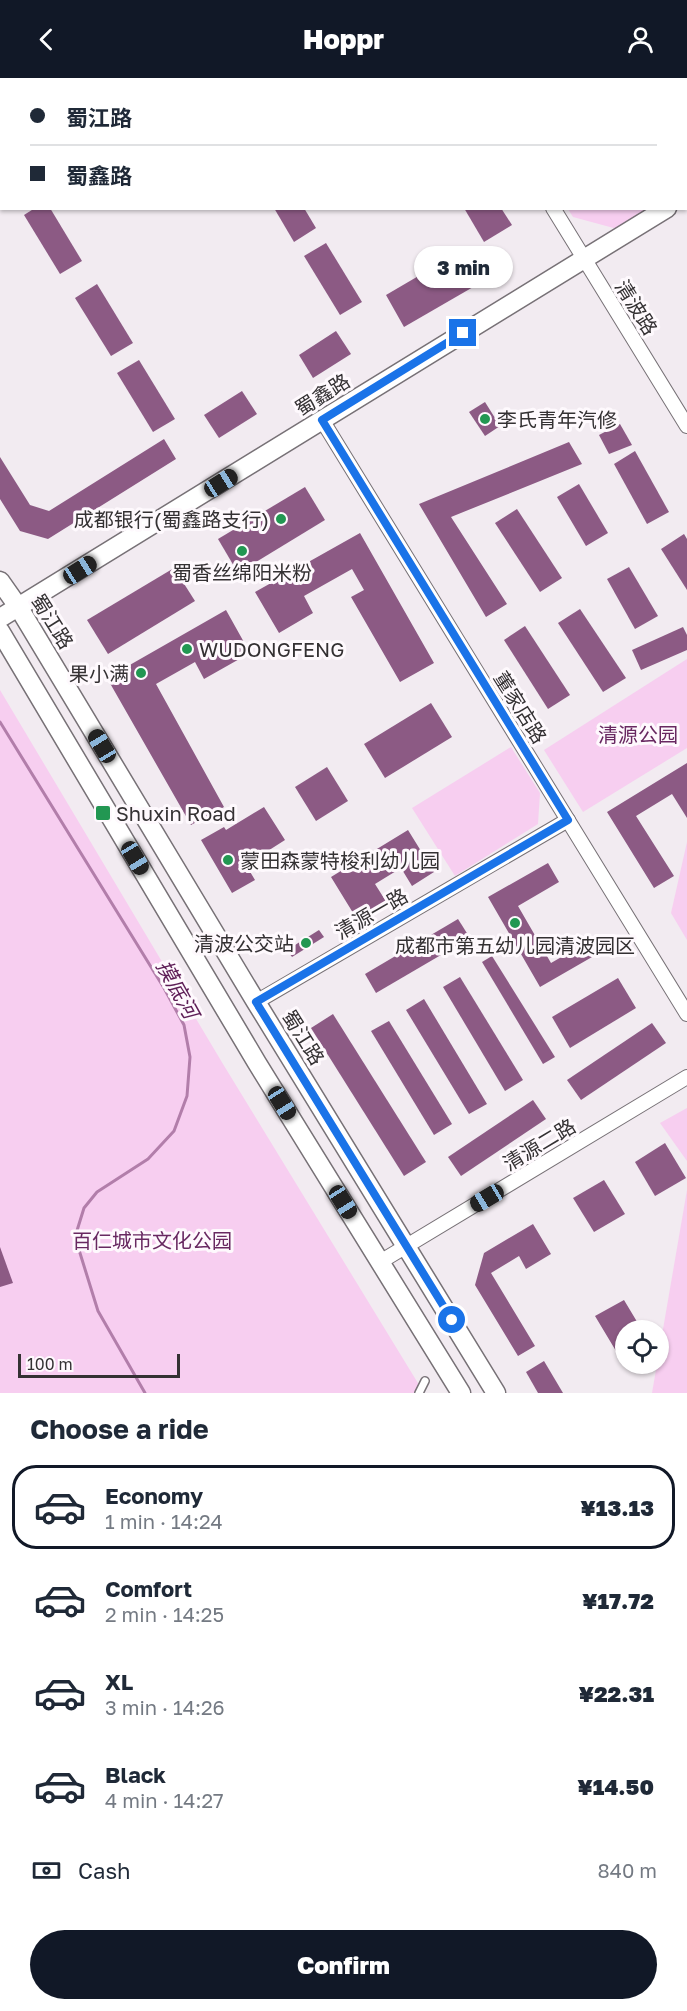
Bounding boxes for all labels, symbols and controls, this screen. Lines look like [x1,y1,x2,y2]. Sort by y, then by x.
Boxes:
icon: back [30,23,63,56]
text: Hoppr [303,23,384,55]
icon: person [624,23,657,56]
text: 蜀江路 [66,104,132,131]
text: 蜀鑫路 [66,162,132,189]
callout: 3 min [414,246,512,288]
text: 3 min [437,255,490,279]
street label: 清波路 [611,275,663,339]
route end [449,319,476,346]
street label: 蜀鑫路 [290,368,354,420]
place label: 李氏青年汽修 [497,407,617,431]
marker: 李氏青年汽修 [478,412,492,426]
car [201,466,241,500]
place label: 成都银行(蜀鑫路支行) [74,507,269,531]
marker: 成都银行(蜀鑫路支行) [274,512,288,526]
marker: 蜀香丝绵阳米粉 [235,544,249,558]
car [60,553,100,587]
place label: 蜀香丝绵阳米粉 [172,560,312,584]
street label: 蜀江路 [27,589,79,653]
place label: WUDONGFENG [199,637,344,661]
marker: WUDONGFENG [180,642,194,656]
place label: 果小满 [69,661,129,685]
marker: 果小满 [134,666,148,680]
street label: 董家店路 [490,667,552,747]
park label: 清源公园 [598,722,678,746]
car [85,726,119,766]
place label: Shuxin Road [116,801,236,825]
marker: Shuxin Road [94,804,112,822]
car [118,838,152,878]
place label: 蒙田森蒙特梭利幼儿园 [240,848,440,872]
marker: 蒙田森蒙特梭利幼儿园 [221,853,235,867]
street label: 清源一路 [330,883,412,943]
marker: 成都市第五幼儿园清波园区 [508,916,522,930]
place label: 清波公交站 [194,931,294,955]
place label: 成都市第五幼儿园清波园区 [395,933,635,957]
marker: 清波公交站 [299,936,313,950]
water label: 摸底河 [151,955,207,1026]
street label: 蜀江路 [278,1005,330,1069]
car [265,1083,299,1123]
street label: 清源二路 [499,1113,579,1175]
car [467,1181,507,1215]
car [326,1182,360,1222]
park label: 百仁城市文化公园 [72,1228,232,1252]
route start [438,1306,465,1333]
map controls [615,1320,669,1374]
button: locate [615,1320,669,1374]
scale bar [18,1351,180,1378]
text: 100 m [27,1354,73,1374]
text: Choose a ride [30,1413,209,1445]
icon: car [33,1480,87,1534]
text: Economy [105,1482,203,1509]
text: ¥13.13 [580,1494,654,1521]
text: 1 min · 14:24 [105,1509,223,1533]
icon: car [33,1573,87,1627]
text: Comfort [105,1575,192,1602]
text: ¥17.72 [582,1587,654,1614]
text: 2 min · 14:25 [105,1602,224,1626]
icon: car [33,1666,87,1720]
text: XL [105,1668,133,1695]
text: ¥22.31 [578,1680,654,1707]
text: 3 min · 14:26 [105,1695,225,1719]
icon: car [33,1759,87,1813]
text: Black [105,1761,166,1788]
text: ¥14.50 [577,1773,654,1800]
text: 4 min · 14:27 [105,1788,224,1812]
icon: cash [30,1854,63,1887]
text: Cash [78,1857,131,1884]
text: 840 m [598,1858,657,1882]
button: Confirm [30,1930,657,1999]

